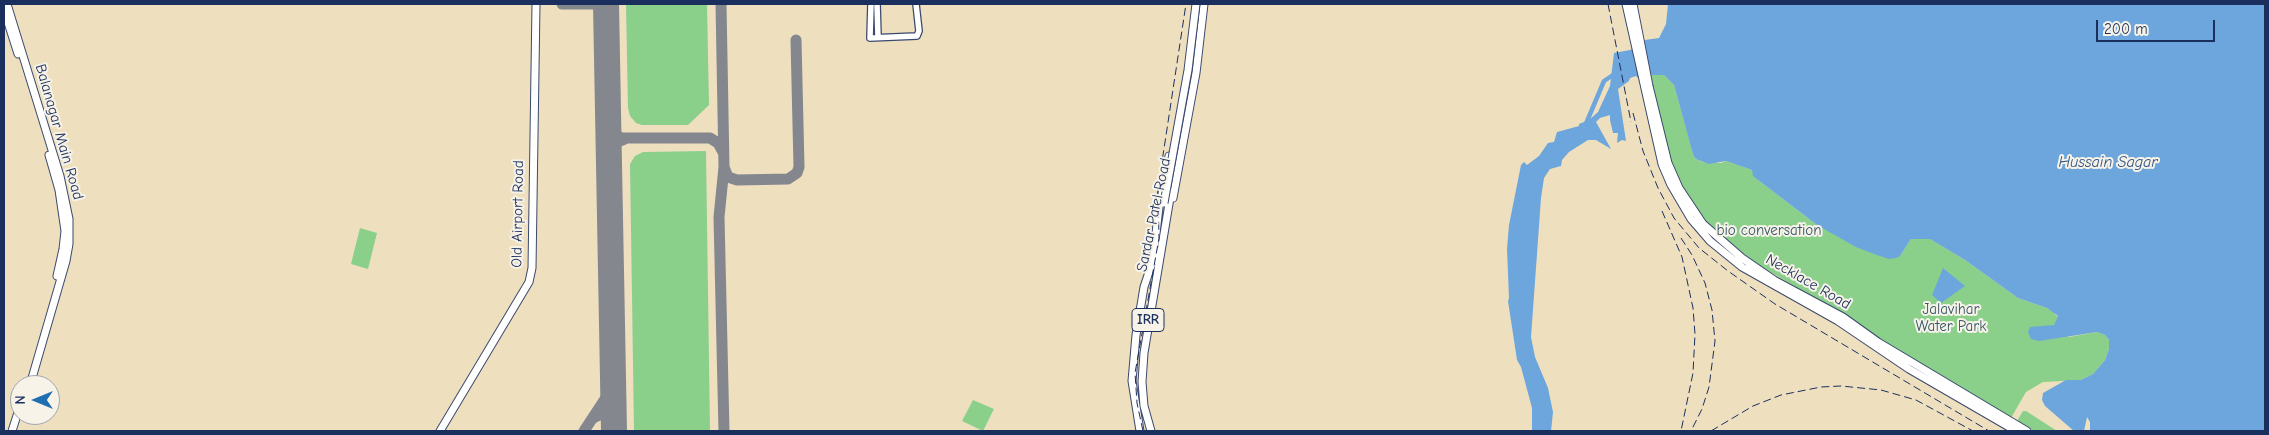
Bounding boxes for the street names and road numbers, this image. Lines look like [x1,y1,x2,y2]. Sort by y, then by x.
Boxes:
street label: Balanagar Main Road [31,62,87,202]
street label: Sardar Patel Road [1133,157,1175,273]
street label: Old Airport Road [508,160,528,268]
street label: Necklace Road [1762,250,1854,314]
road number: IRR [1132,308,1164,332]

